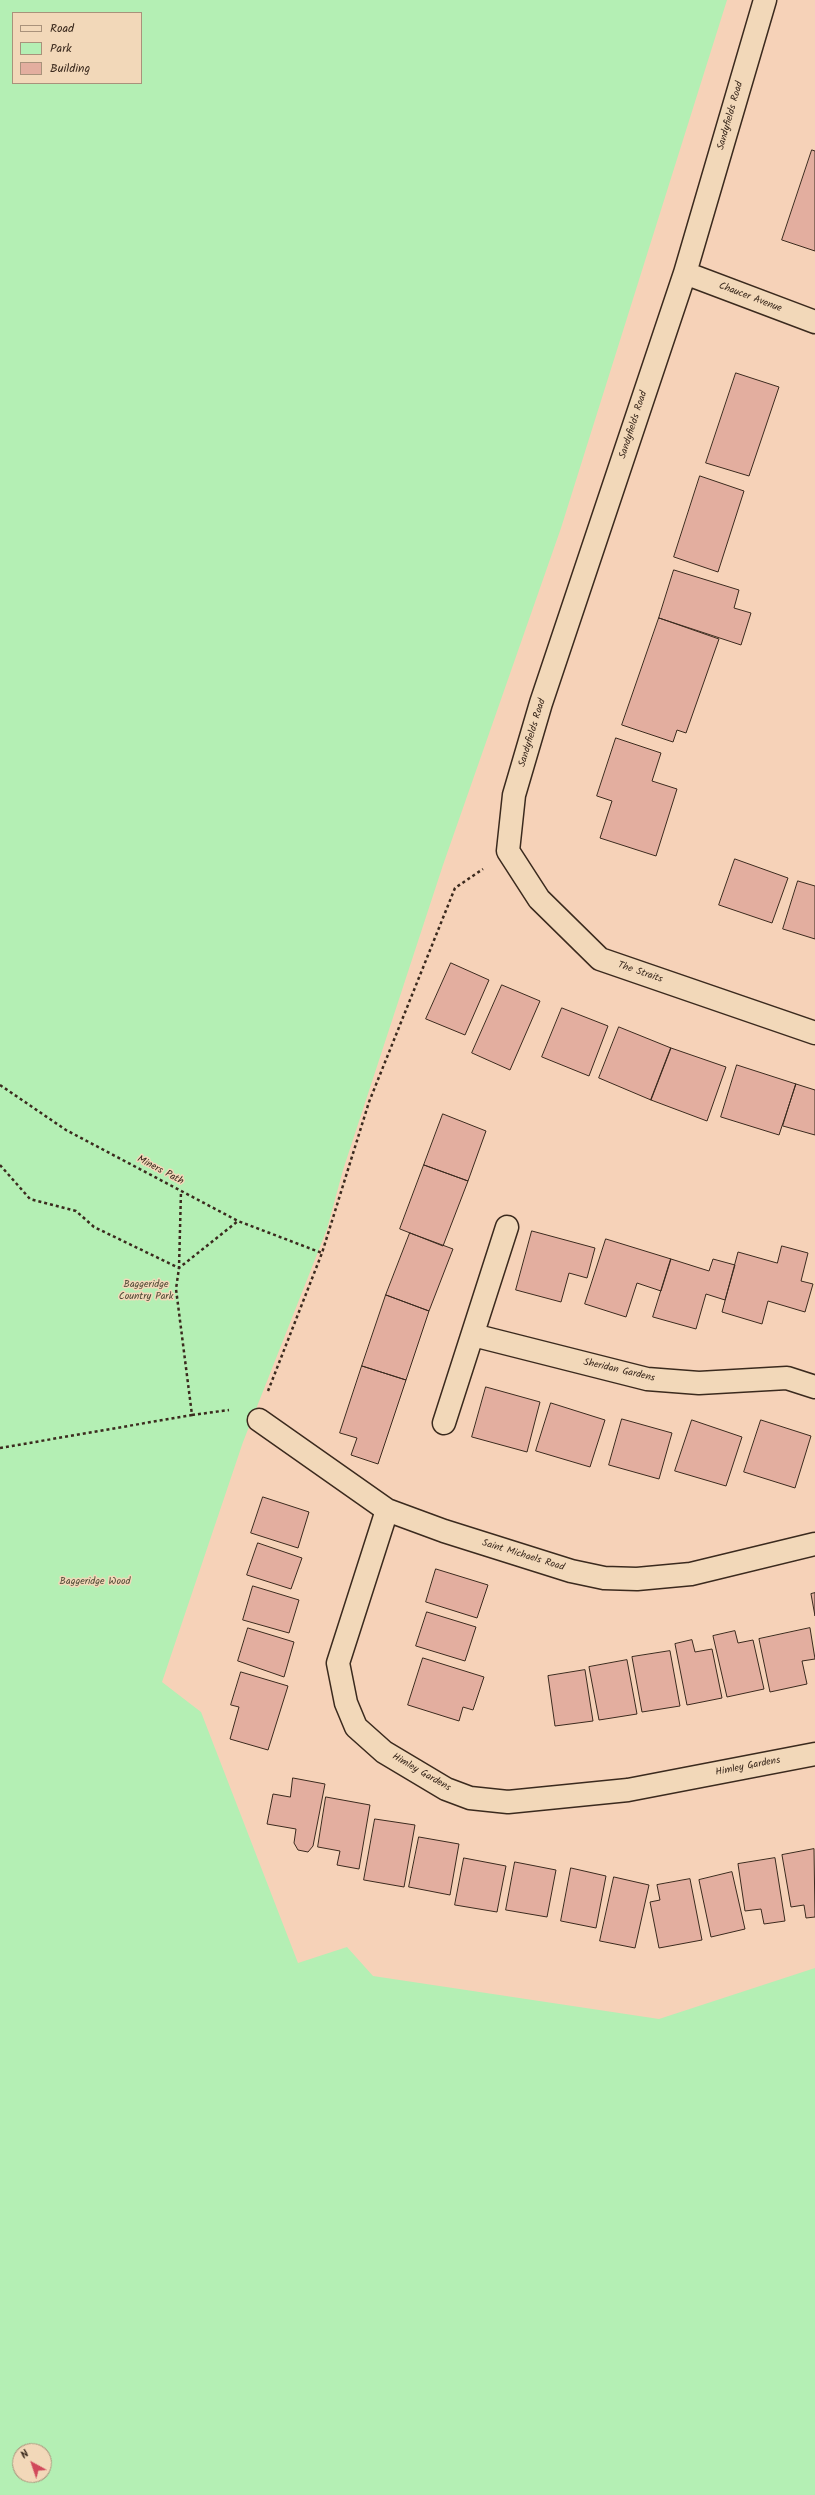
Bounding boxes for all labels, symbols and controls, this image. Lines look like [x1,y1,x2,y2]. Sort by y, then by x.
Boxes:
legend [12,12,142,84]
text: Road [50,19,74,38]
text: Park [50,39,72,58]
text: Building [50,59,90,78]
street label: Sandyfields Road [716,80,746,152]
street label: Chaucer Avenue [717,280,783,316]
street label: Sandyfields Road [617,390,651,460]
street label: Sandyfields Road [517,698,549,768]
street label: The Straits [616,960,664,986]
street label: Miners Path [135,1154,185,1188]
park label: Baggeridge Country Park [119,1279,173,1302]
street label: Sheridan Gardens [582,1357,656,1385]
street label: Saint Michaels Road [480,1538,566,1574]
park label: Baggeridge Wood [60,1576,130,1588]
street label: Himley Gardens [389,1751,453,1795]
street label: Himley Gardens [715,1755,781,1779]
north arrow [12,2443,52,2483]
text: N [16,2445,33,2464]

